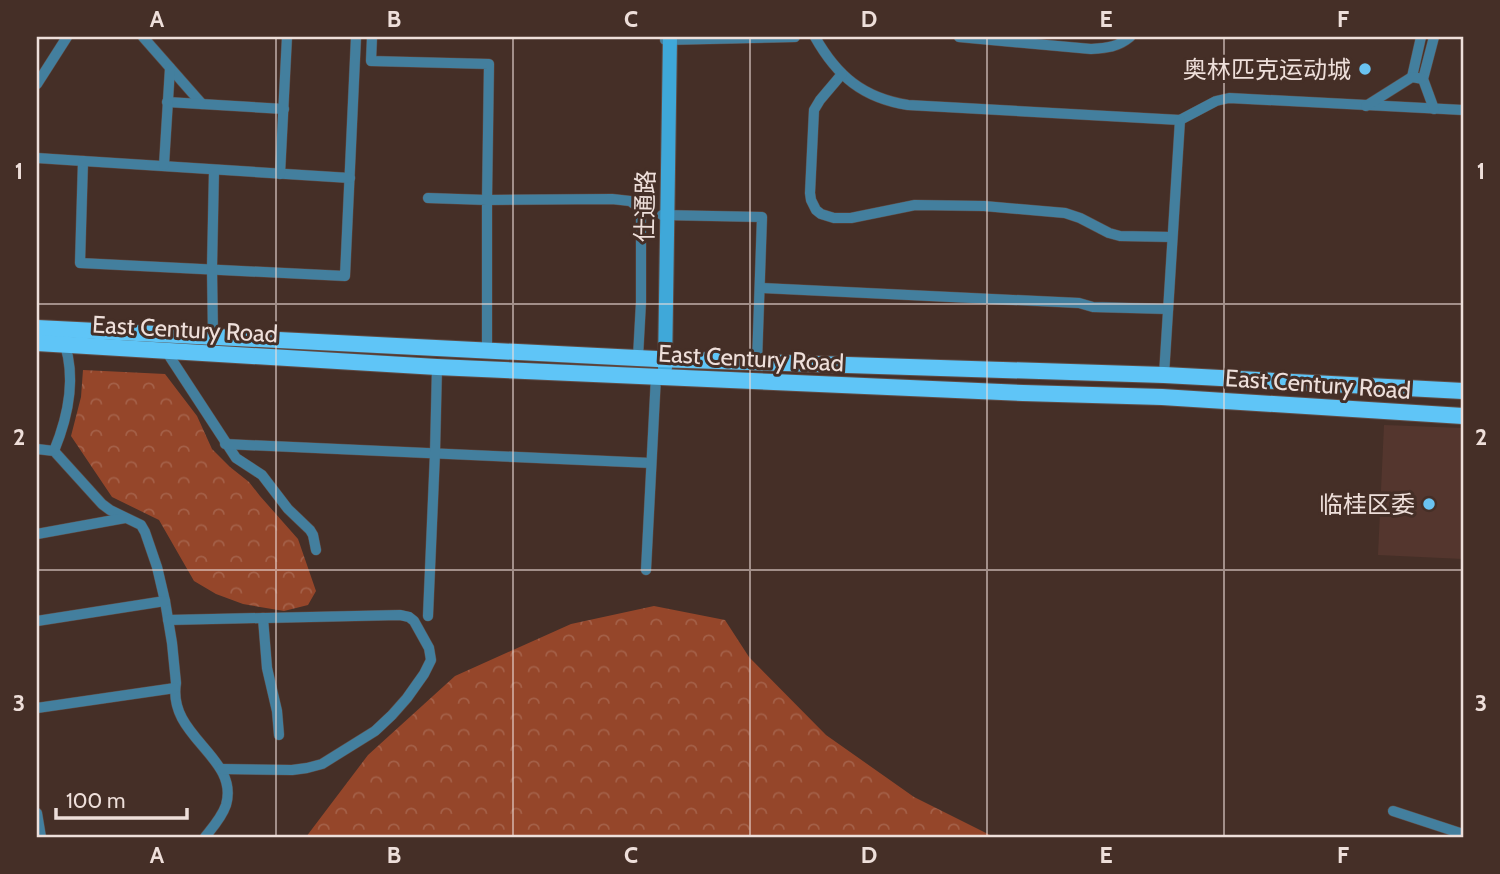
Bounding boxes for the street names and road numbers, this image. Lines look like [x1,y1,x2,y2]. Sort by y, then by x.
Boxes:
street label: 仕通路 [630,170,660,242]
street label: East Century Road [91,310,279,348]
street label: East Century Road [657,339,845,377]
street label: East Century Road [1224,363,1412,405]

